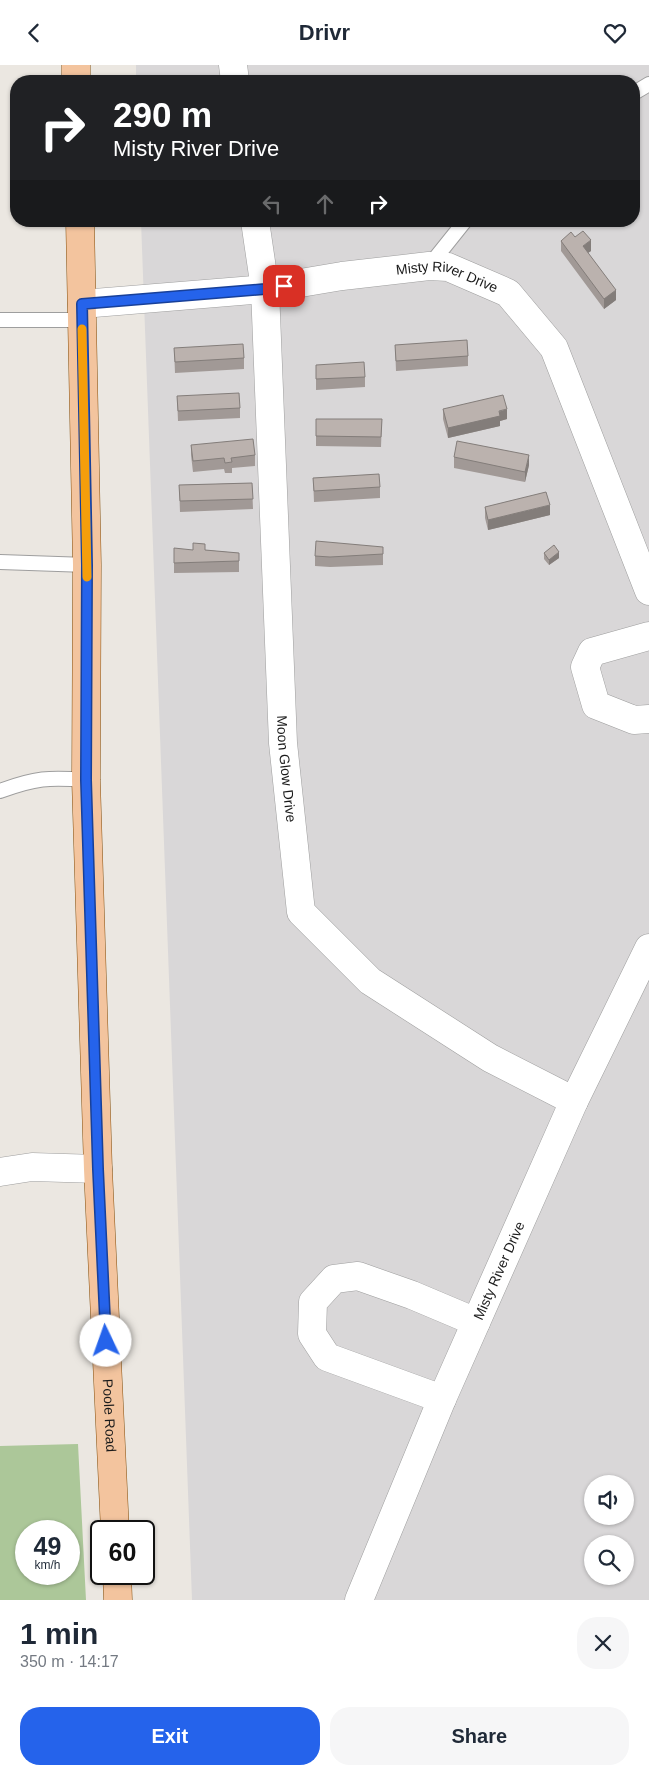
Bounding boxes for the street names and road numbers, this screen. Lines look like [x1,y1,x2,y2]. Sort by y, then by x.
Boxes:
street label: Misty River Drive [395,258,501,296]
street label: Moon Glow Drive [274,715,299,823]
street label: Misty River Drive [470,1219,528,1322]
street label: Poole Road [100,1379,119,1452]

